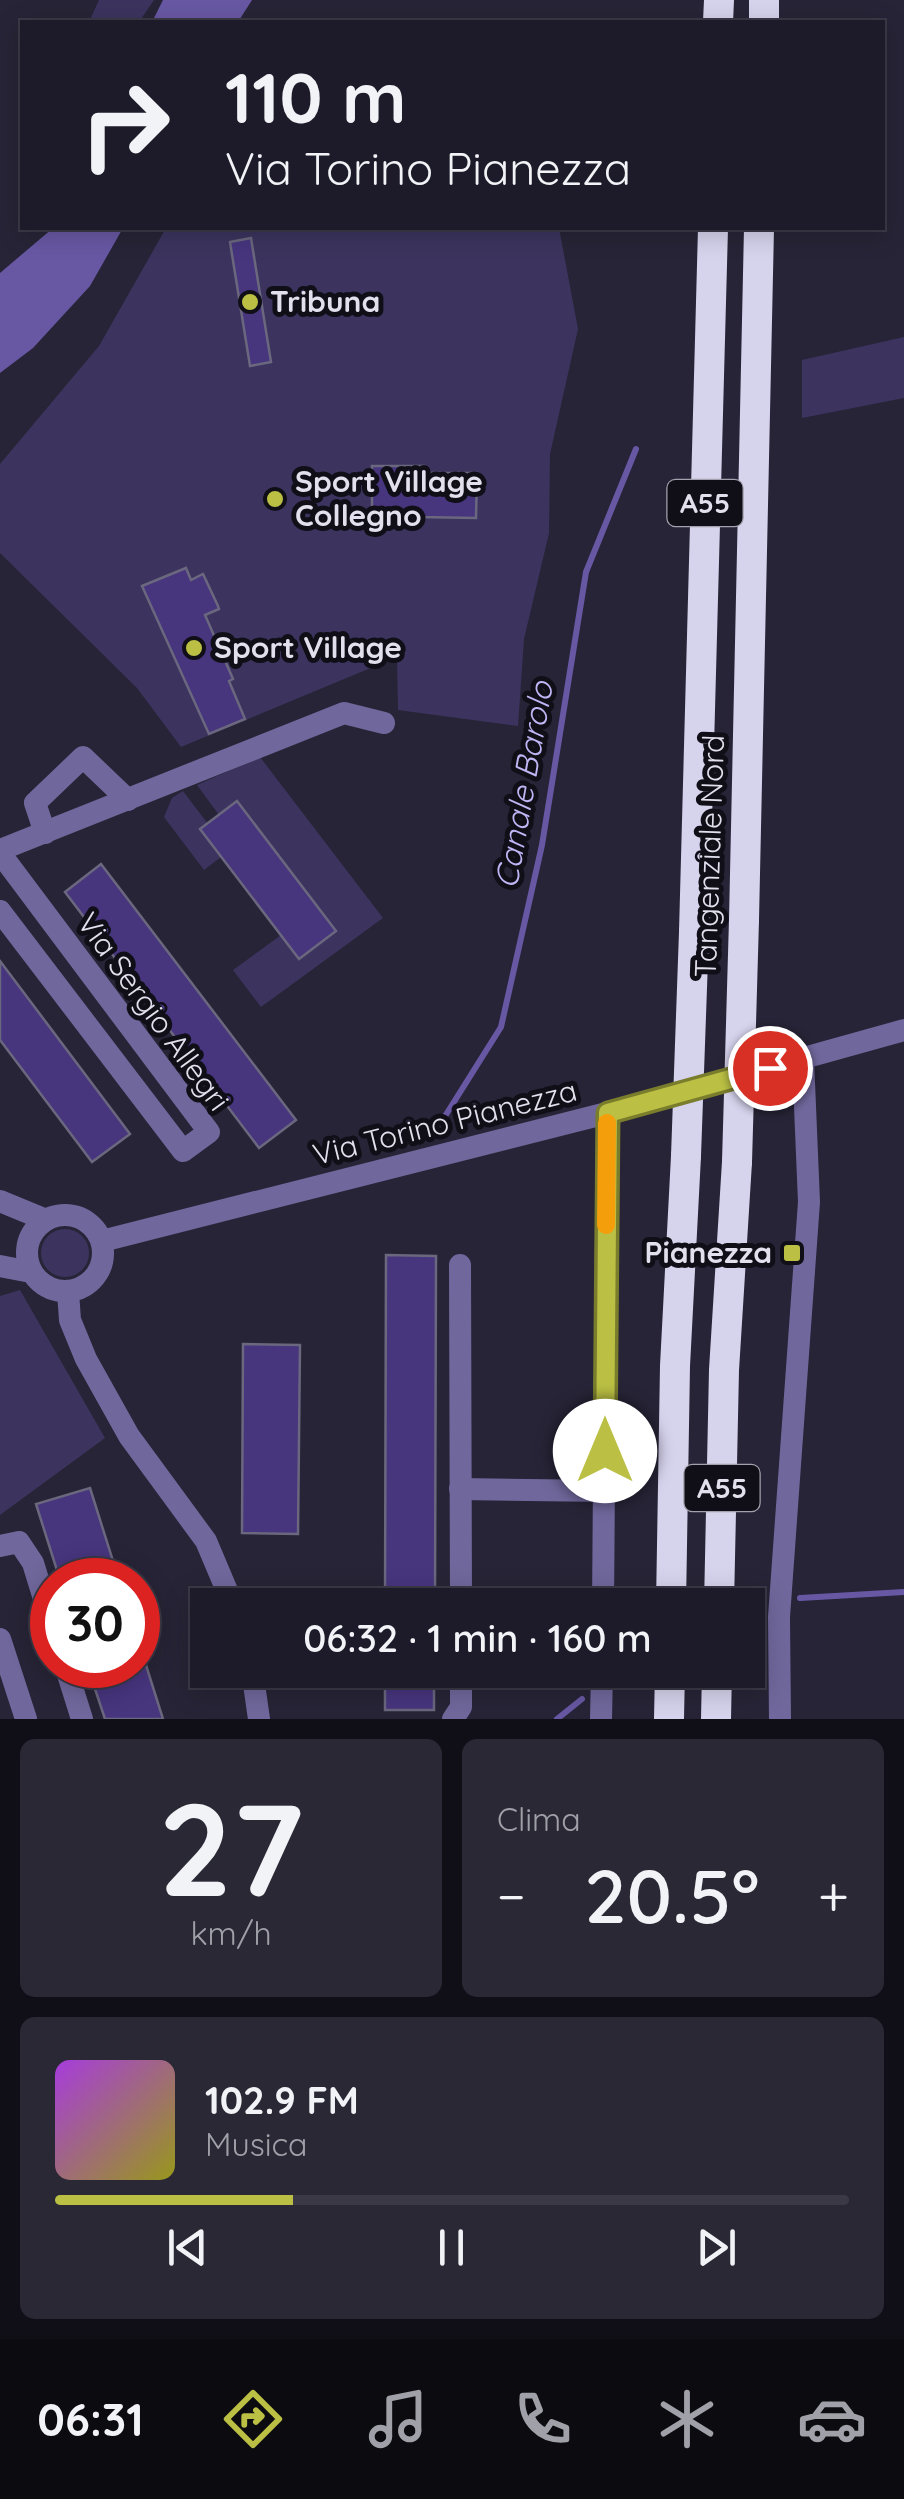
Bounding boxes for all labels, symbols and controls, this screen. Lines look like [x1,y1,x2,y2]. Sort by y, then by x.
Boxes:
text: 110 m [225,53,407,141]
icon: right [60,60,190,190]
text: Via Torino Pianezza [225,140,631,196]
place label: Tribuna [270,282,380,320]
marker: Tribuna [239,291,261,313]
place label: Sport Village Collegno [295,462,483,534]
road number: A55 [668,480,742,526]
marker: Sport Village Collegno [264,488,286,510]
place label: Sport Village [214,628,402,666]
marker: Sport Village [183,637,205,659]
water label: Canale Barolo [485,677,561,891]
street label: Tangenziale Nord [686,734,732,978]
street label: Via Sergio Allegri [69,905,238,1118]
pin [728,1026,813,1111]
icon: arrive [743,1041,798,1096]
street label: Via Torino Pianezza [309,1071,581,1173]
place label: Pianezza [645,1233,772,1271]
marker: Pianezza [781,1242,803,1264]
position arrow [553,1399,657,1503]
road number: A55 [684,1465,760,1511]
speed limit sign: 30 [30,1558,160,1688]
text: 06:32 · 1 min · 160 m [303,1614,652,1662]
text: 27 [158,1766,304,1929]
text: Clima [497,1799,581,1839]
text: 20.5° [584,1848,759,1942]
text: − [497,1861,526,1930]
text: + [818,1861,849,1930]
text: km/h [190,1913,272,1953]
text: 102.9 FM [205,2076,359,2124]
text: Musica [205,2124,308,2164]
icon: previous [160,2220,215,2275]
icon: pause [424,2220,479,2275]
icon: next [689,2220,744,2275]
icon: directions [218,2384,288,2454]
icon: music [363,2384,433,2454]
icon: phone [508,2384,578,2454]
icon: climate [652,2384,722,2454]
icon: car [797,2384,867,2454]
text: 06:31 [37,2391,144,2447]

